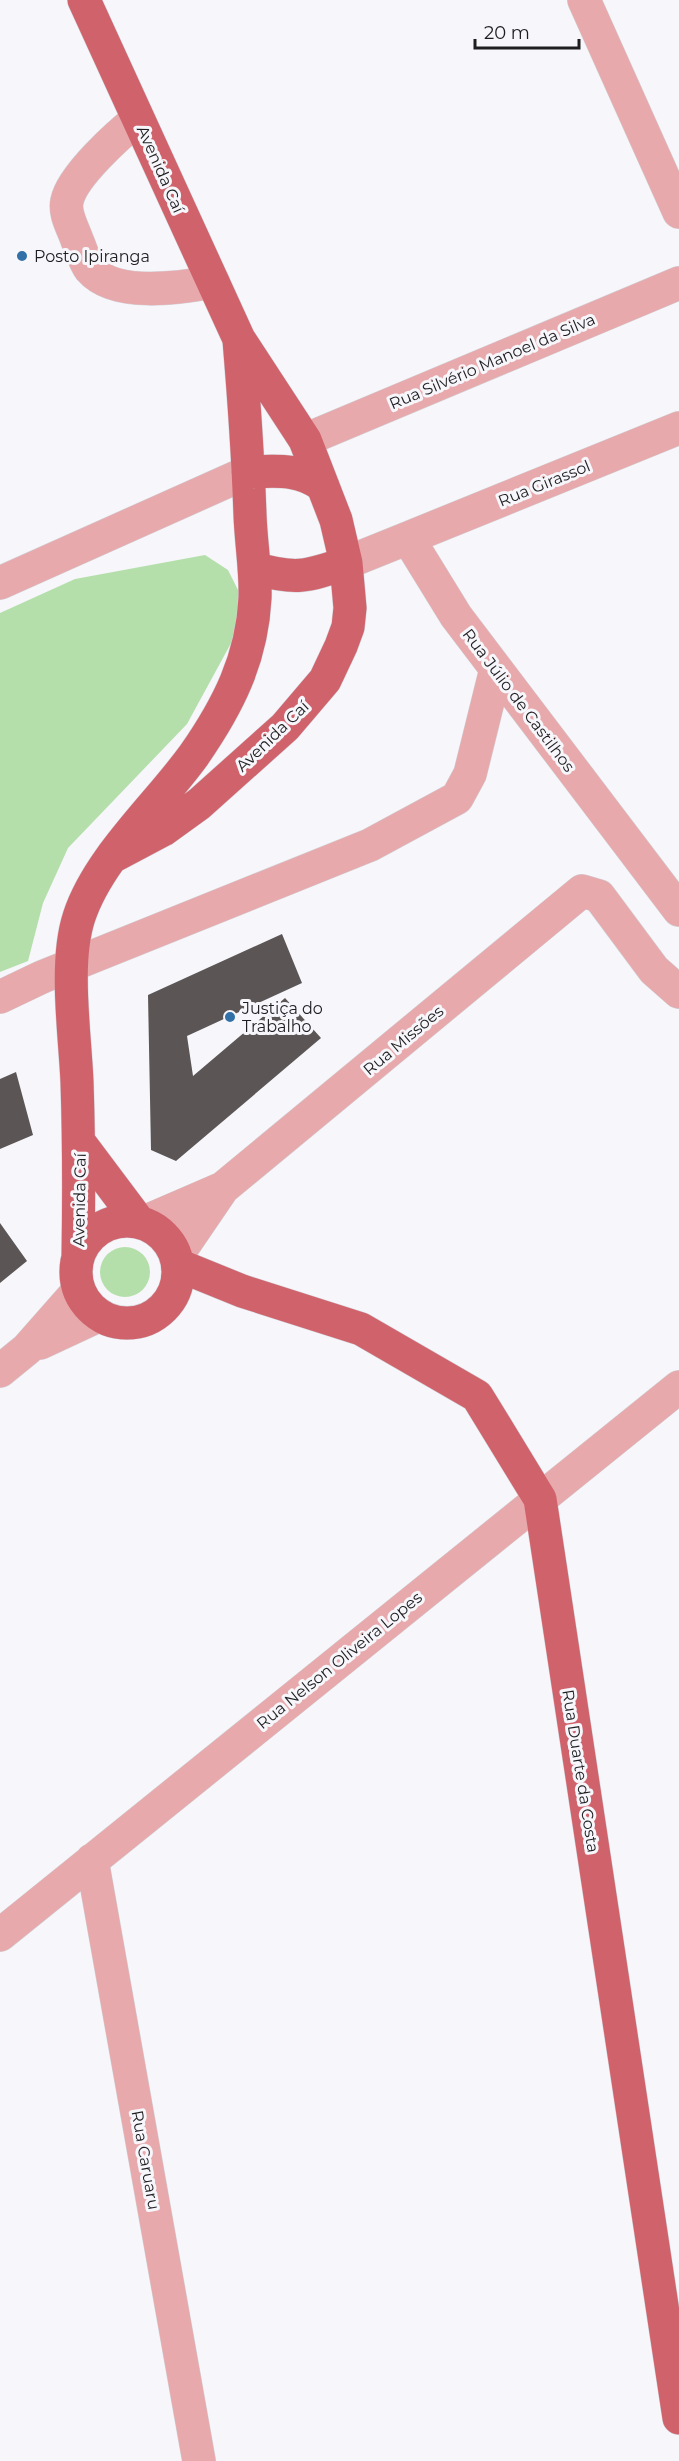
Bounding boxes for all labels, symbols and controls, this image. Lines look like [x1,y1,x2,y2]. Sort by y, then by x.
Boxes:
scale bar [475,12,578,50]
text: 20 m [484,22,530,44]
street label: Avenida Caí [133,123,189,217]
place label: Posto Ipiranga [34,247,150,266]
marker: Posto Ipiranga [15,249,29,263]
street label: Rua Silvério Manoel da Silva [386,309,598,414]
street label: Rua Girassol [495,456,593,511]
street label: Rua Júlio de Castilhos [459,625,579,776]
street label: Avenida Caí [232,696,313,776]
place label: Justiça do Trabalho [241,999,323,1036]
street label: Rua Missões [359,1001,447,1079]
marker: Justiça do Trabalho [223,1010,237,1024]
street label: Avenida Caí [69,1152,90,1247]
street label: Rua Nelson Oliveira Lopes [253,1588,426,1733]
street label: Rua Duarte da Costa [558,1688,603,1854]
street label: Rua Caruaru [127,2109,164,2211]

